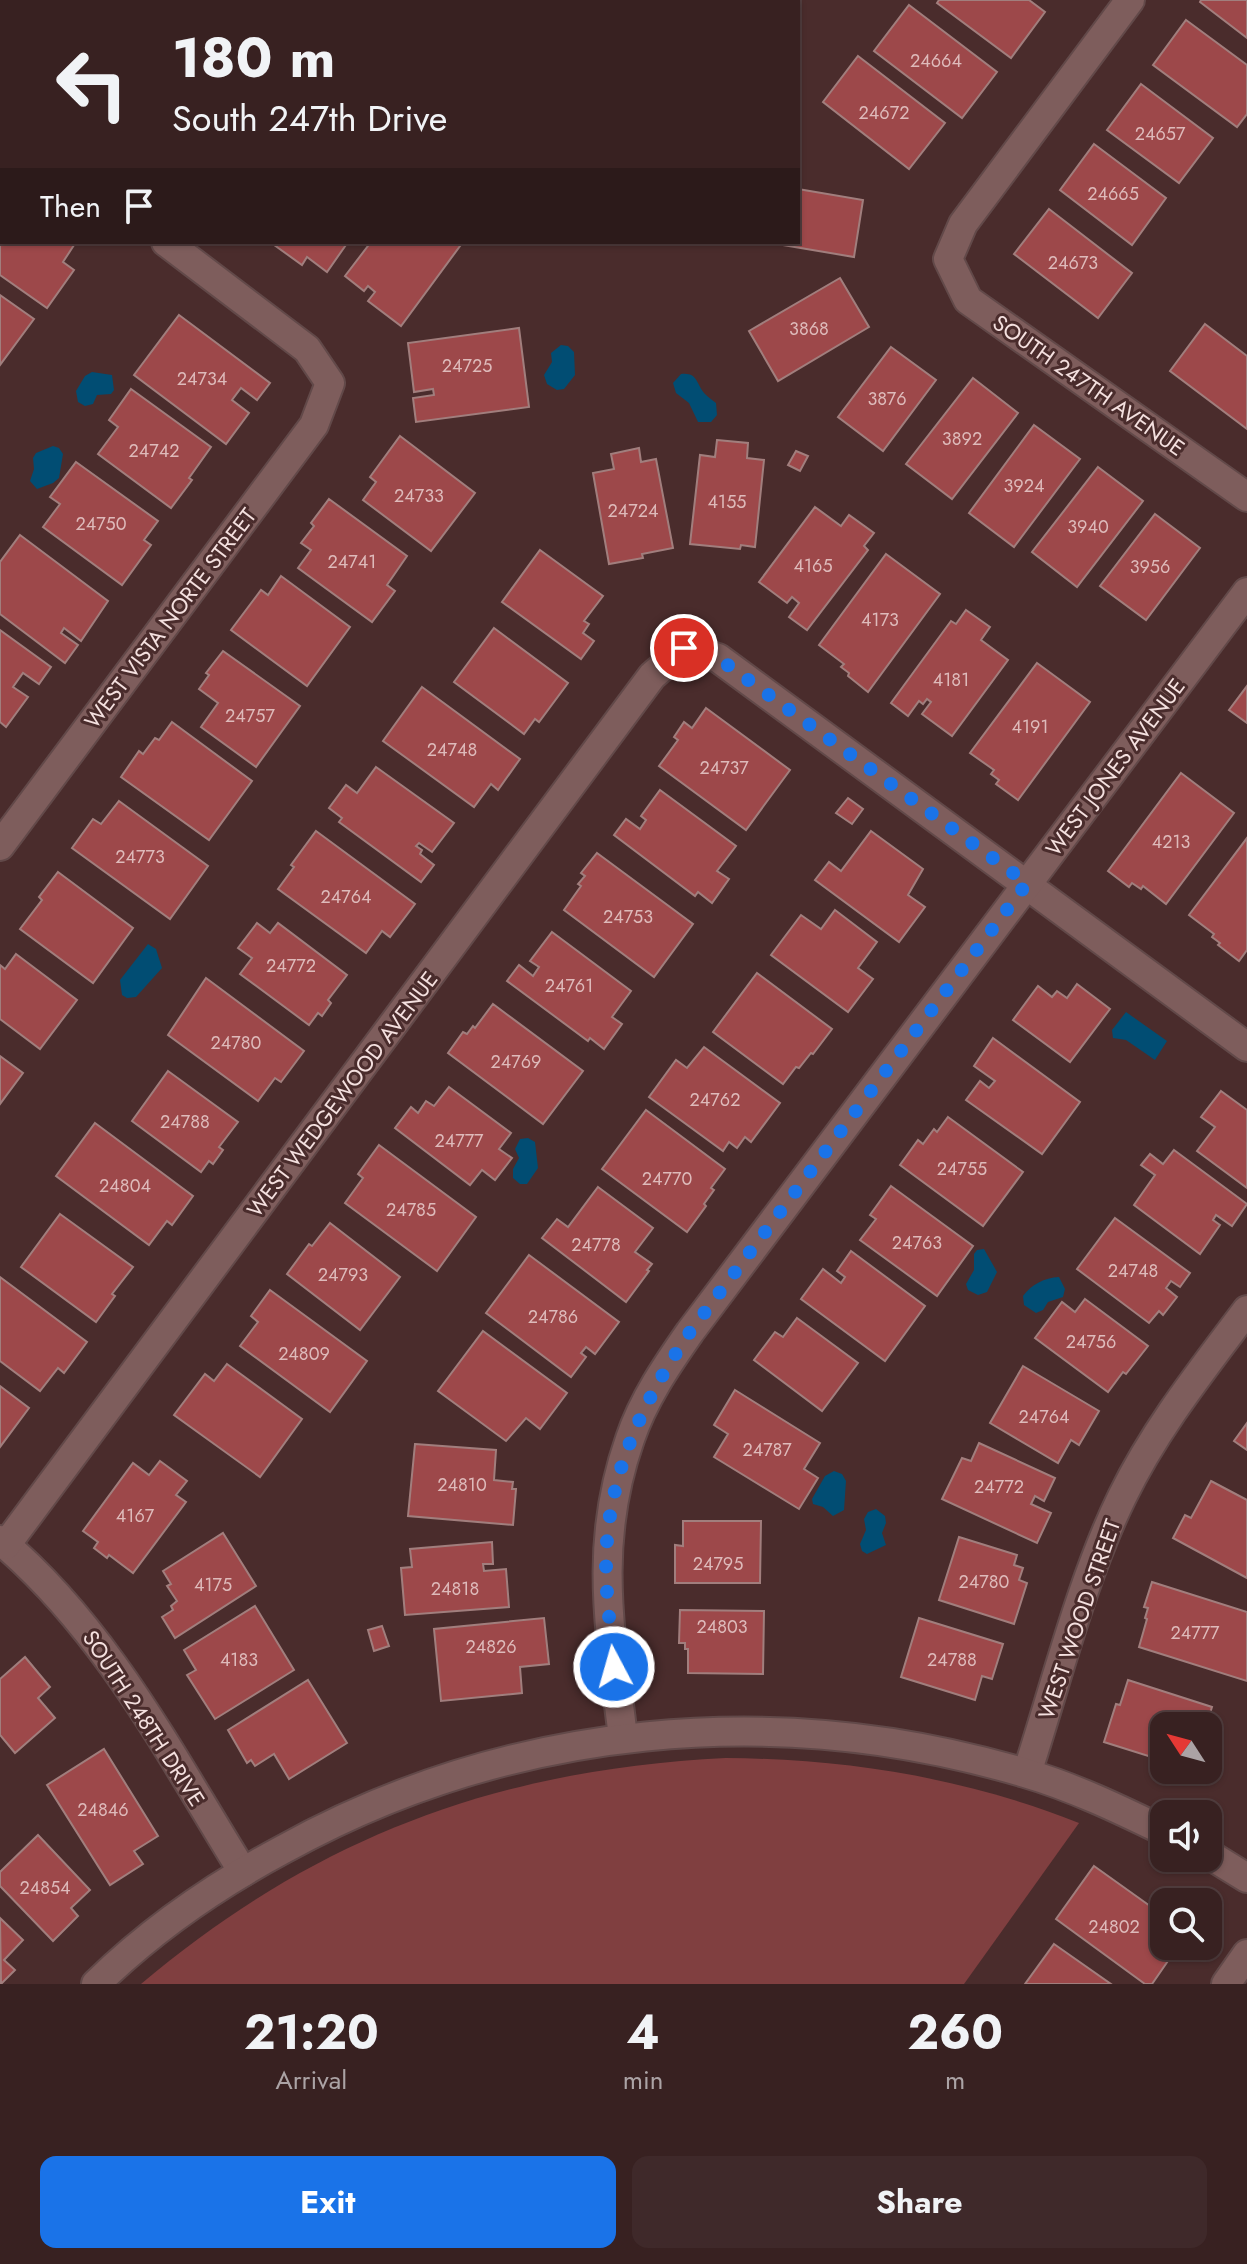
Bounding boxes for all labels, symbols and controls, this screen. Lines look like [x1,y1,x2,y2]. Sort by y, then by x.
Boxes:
text: 180 m [172,17,335,98]
icon: left [40,32,144,136]
house number: 24664 [910,48,962,74]
text: South 247th Drive [172,92,447,144]
house number: 24672 [859,100,909,126]
house number: 24657 [1135,121,1186,147]
house number: 24665 [1087,181,1139,207]
icon: arrive [117,184,161,228]
text: Then [40,185,101,228]
house number: 24673 [1048,250,1098,276]
street label: SOUTH 247TH AVENUE [986,307,1192,463]
house number: 3868 [789,316,829,342]
house number: 24725 [442,353,492,379]
house number: 24734 [177,366,227,392]
house number: 3876 [867,386,907,412]
house number: 3892 [942,426,982,452]
house number: 24742 [129,438,179,464]
house number: 3924 [1004,473,1044,499]
house number: 24733 [394,483,444,509]
house number: 4155 [708,489,746,515]
house number: 24724 [608,498,658,524]
street label: WEST VISTA NORTE STREET [76,501,264,735]
house number: 24750 [75,511,127,537]
house number: 3940 [1067,514,1109,540]
house number: 24741 [328,549,376,575]
house number: 4165 [793,553,833,579]
house number: 3956 [1130,554,1170,580]
house number: 4173 [861,607,899,633]
pin [650,614,718,682]
icon: arrive [662,626,706,670]
house number: 4181 [933,667,969,693]
street label: WEST JONES AVENUE [1037,671,1193,863]
house number: 24757 [225,703,275,729]
house number: 4191 [1011,714,1049,740]
house number: 24748 [427,737,477,763]
house number: 24737 [699,755,749,781]
house number: 4213 [1152,829,1190,855]
house number: 24773 [115,844,165,870]
house number: 24764 [320,884,372,910]
house number: 24753 [603,904,653,930]
house number: 24772 [266,953,316,979]
street label: WEST WEDGEWOOD AVENUE [239,964,445,1224]
house number: 24761 [545,973,593,999]
house number: 24780 [211,1030,262,1056]
house number: 24769 [491,1049,541,1075]
house number: 24762 [690,1087,740,1113]
house number: 24788 [160,1109,210,1135]
house number: 24777 [434,1128,484,1154]
house number: 24755 [937,1156,987,1182]
house number: 24770 [642,1166,692,1192]
house number: 24804 [99,1173,151,1199]
house number: 24785 [386,1197,436,1223]
house number: 24763 [892,1230,942,1256]
house number: 24778 [571,1232,621,1258]
house number: 24748 [1108,1258,1158,1284]
house number: 24793 [318,1262,368,1288]
house number: 24786 [528,1304,578,1330]
house number: 24756 [1066,1329,1116,1355]
house number: 24809 [278,1341,330,1367]
house number: 24764 [1018,1404,1070,1430]
house number: 24787 [742,1437,792,1463]
house number: 24810 [437,1472,487,1498]
house number: 24772 [974,1474,1024,1500]
house number: 4167 [116,1503,155,1529]
street label: WEST WOOD STREET [1030,1514,1128,1723]
house number: 24795 [693,1551,743,1577]
house number: 24780 [959,1569,1010,1595]
house number: 4175 [194,1572,232,1598]
house number: 24818 [431,1576,479,1602]
house number: 24803 [696,1614,748,1640]
house number: 24777 [1170,1620,1220,1646]
street label: SOUTH 248TH DRIVE [75,1624,213,1812]
position arrow [572,1625,656,1709]
house number: 24826 [465,1634,517,1660]
house number: 4183 [220,1647,258,1673]
house number: 24788 [927,1647,977,1673]
north arrow [1150,1712,1222,1784]
map controls [1150,1712,1222,1960]
house number: 24846 [77,1797,129,1823]
button: sound [1150,1800,1222,1872]
house number: 24854 [19,1875,71,1901]
button: search [1150,1888,1222,1960]
house number: 24802 [1088,1914,1140,1940]
text: 21:20 [244,1998,379,2067]
text: 4 [626,1998,660,2067]
text: 260 [908,1998,1003,2067]
text: Arrival [276,2061,347,2099]
text: min [623,2061,663,2099]
text: m [945,2061,965,2099]
button: Exit [40,2156,616,2248]
button: Share [632,2156,1207,2248]

